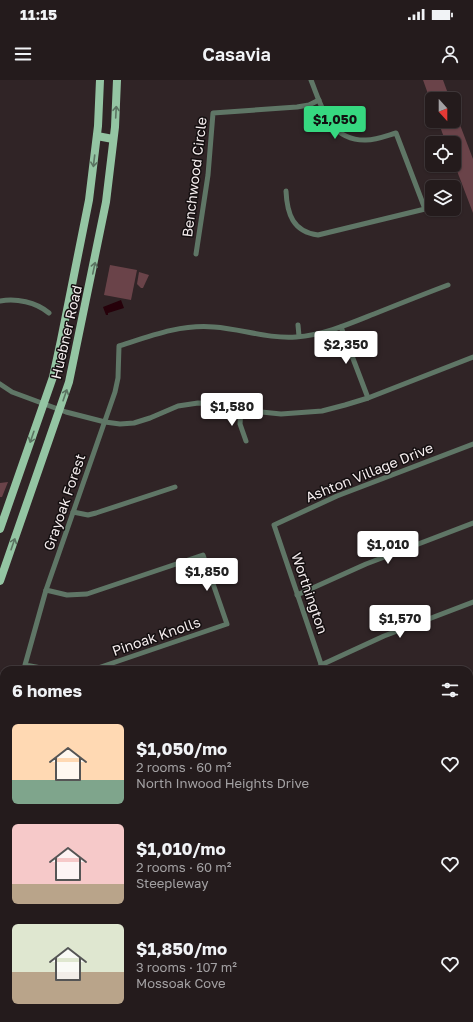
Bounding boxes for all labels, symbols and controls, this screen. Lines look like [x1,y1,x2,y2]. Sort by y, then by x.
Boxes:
text: 11:15 [20,5,57,23]
icon: menu [12,43,34,65]
text: Casavia [202,43,271,65]
icon: person [439,43,461,65]
north arrow [425,92,461,128]
map controls [425,92,461,216]
one-way arrow [112,106,120,119]
pin: $1,050 [302,106,368,140]
text: $1,050 [313,111,357,127]
street label: Benchwood Circle [178,116,210,238]
button: locate [425,136,461,172]
one-way arrow [90,154,97,167]
button: layers [425,180,461,216]
one-way arrow [90,262,98,275]
street label: Huebner Road [47,283,85,381]
pin: $2,350 [313,331,379,365]
text: $2,350 [323,336,369,352]
one-way arrow [61,389,69,401]
pin: $1,580 [199,393,265,427]
text: $1,580 [210,398,254,414]
one-way arrow [28,431,36,443]
street label: Ashton Village Drive [303,439,435,505]
street label: Grayoak Forest [39,451,89,553]
pin: $1,010 [355,531,421,565]
text: $1,010 [366,536,410,552]
one-way arrow [10,538,17,551]
street label: Worthington [288,550,332,636]
pin: $1,850 [174,558,240,592]
text: $1,850 [185,563,229,579]
pin: $1,570 [367,605,433,639]
text: $1,570 [378,610,422,626]
street label: Pinoak Knolls [110,613,202,659]
icon: filters [439,679,461,701]
text: 6 homes [12,680,82,701]
text: $1,050/mo [136,738,227,759]
icon: home [44,740,92,788]
icon: heart [439,753,461,775]
text: 2 rooms · 60 m² [136,759,232,775]
text: North Inwood Heights Drive [136,775,309,791]
text: $1,010/mo [136,838,226,859]
icon: home [44,840,92,888]
icon: heart [439,853,461,875]
text: 2 rooms · 60 m² [136,859,232,875]
text: Steepleway [136,875,208,891]
text: $1,850/mo [136,938,227,959]
icon: home [44,940,92,988]
icon: heart [439,953,461,975]
text: 3 rooms · 107 m² [136,959,237,975]
text: Mossoak Cove [136,975,225,991]

